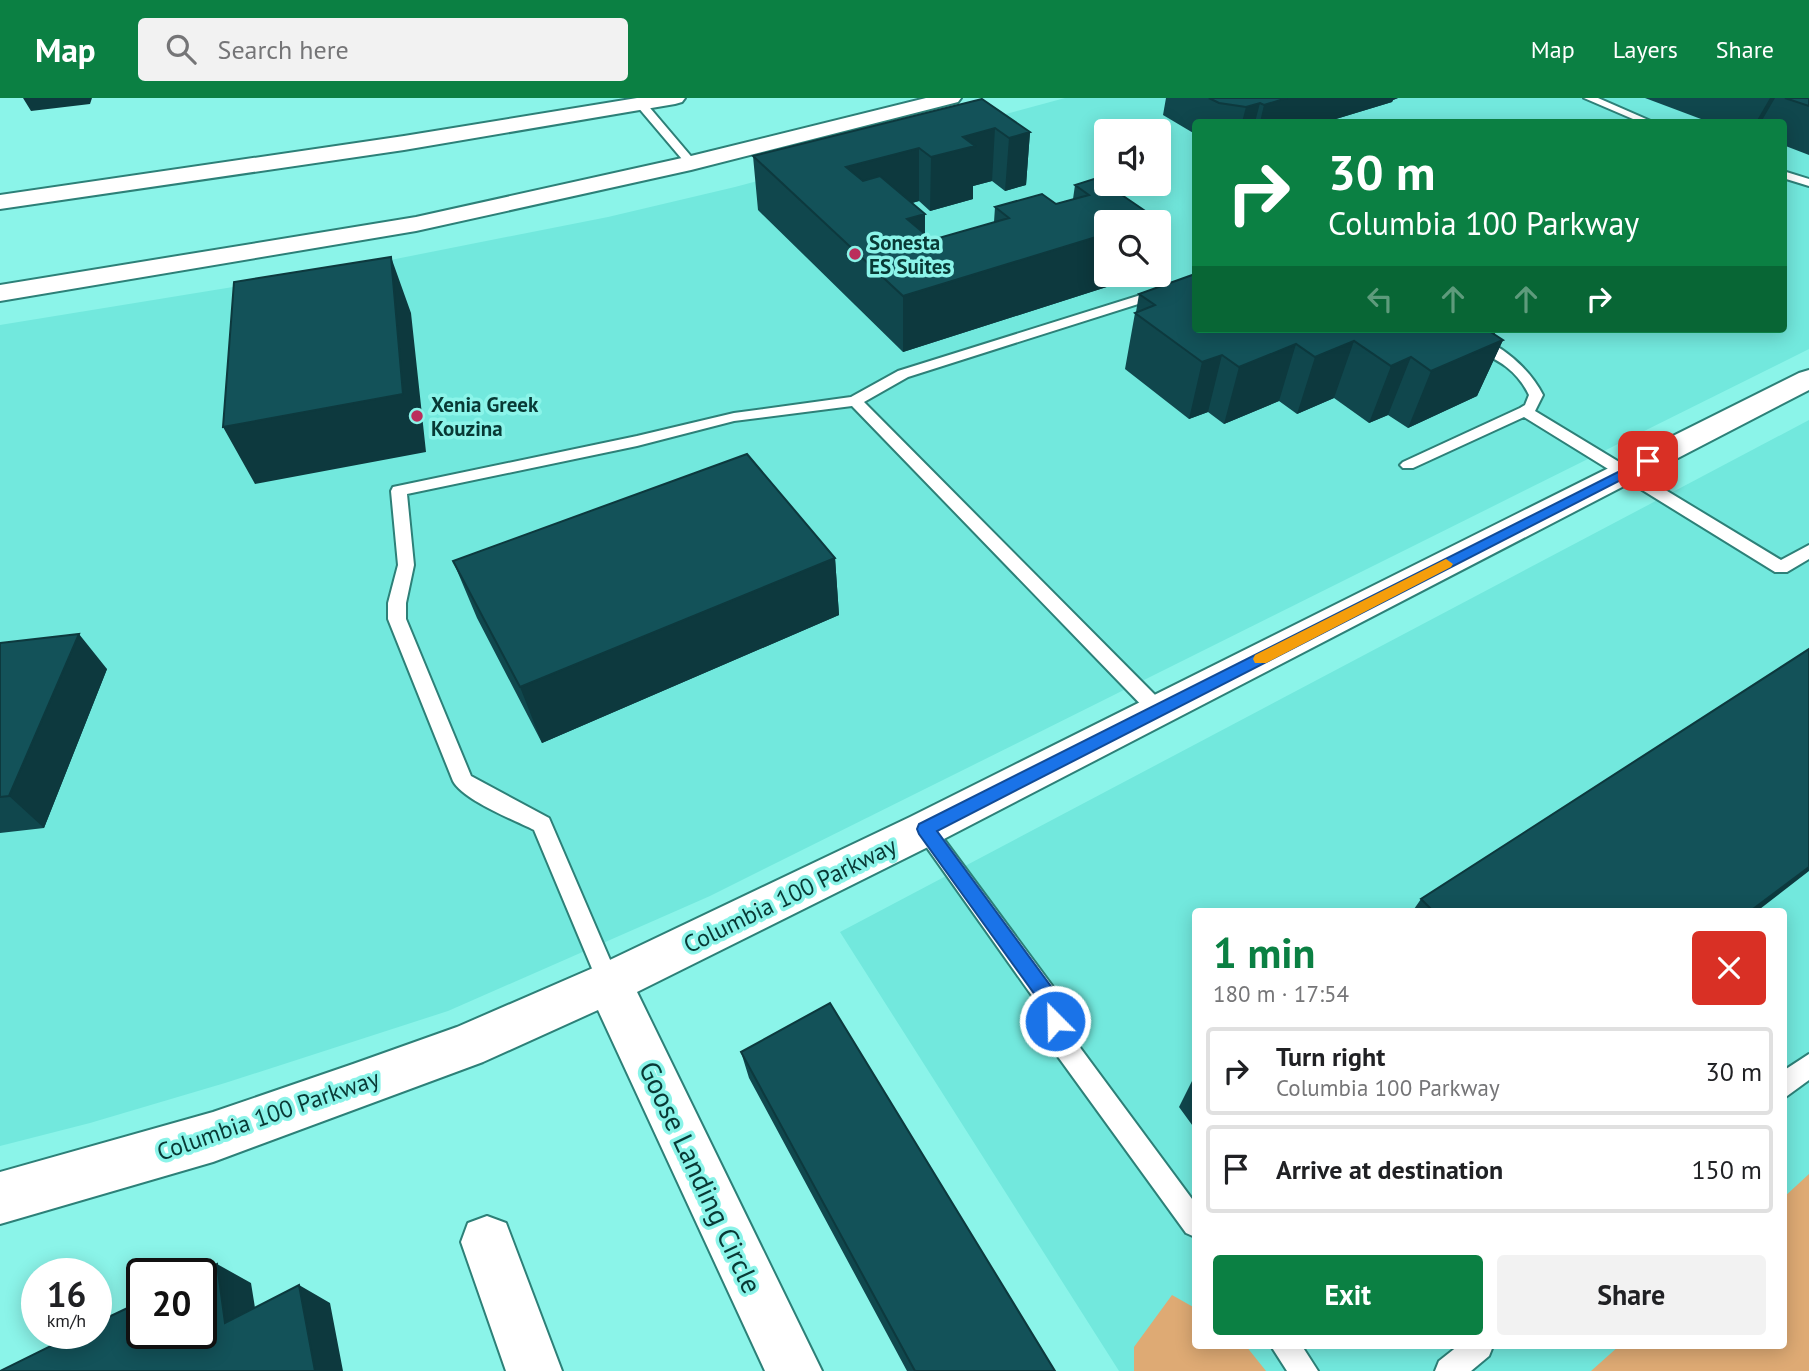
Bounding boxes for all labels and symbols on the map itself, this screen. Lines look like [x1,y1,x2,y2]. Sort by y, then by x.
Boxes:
place label: Sonesta ES Suites [869,229,951,280]
marker: Sonesta ES Suites [847,246,863,262]
place label: Xenia Greek Kouzina [431,391,539,442]
marker: Xenia Greek Kouzina [409,408,425,424]
pin [1618,431,1678,491]
street label: Columbia 100 Parkway [678,830,902,960]
position arrow [1018,984,1092,1058]
street label: Goose Landing Circle [631,1055,771,1299]
street label: Columbia 100 Parkway [153,1062,383,1168]
speed limit sign: 20 [126,1258,217,1349]

